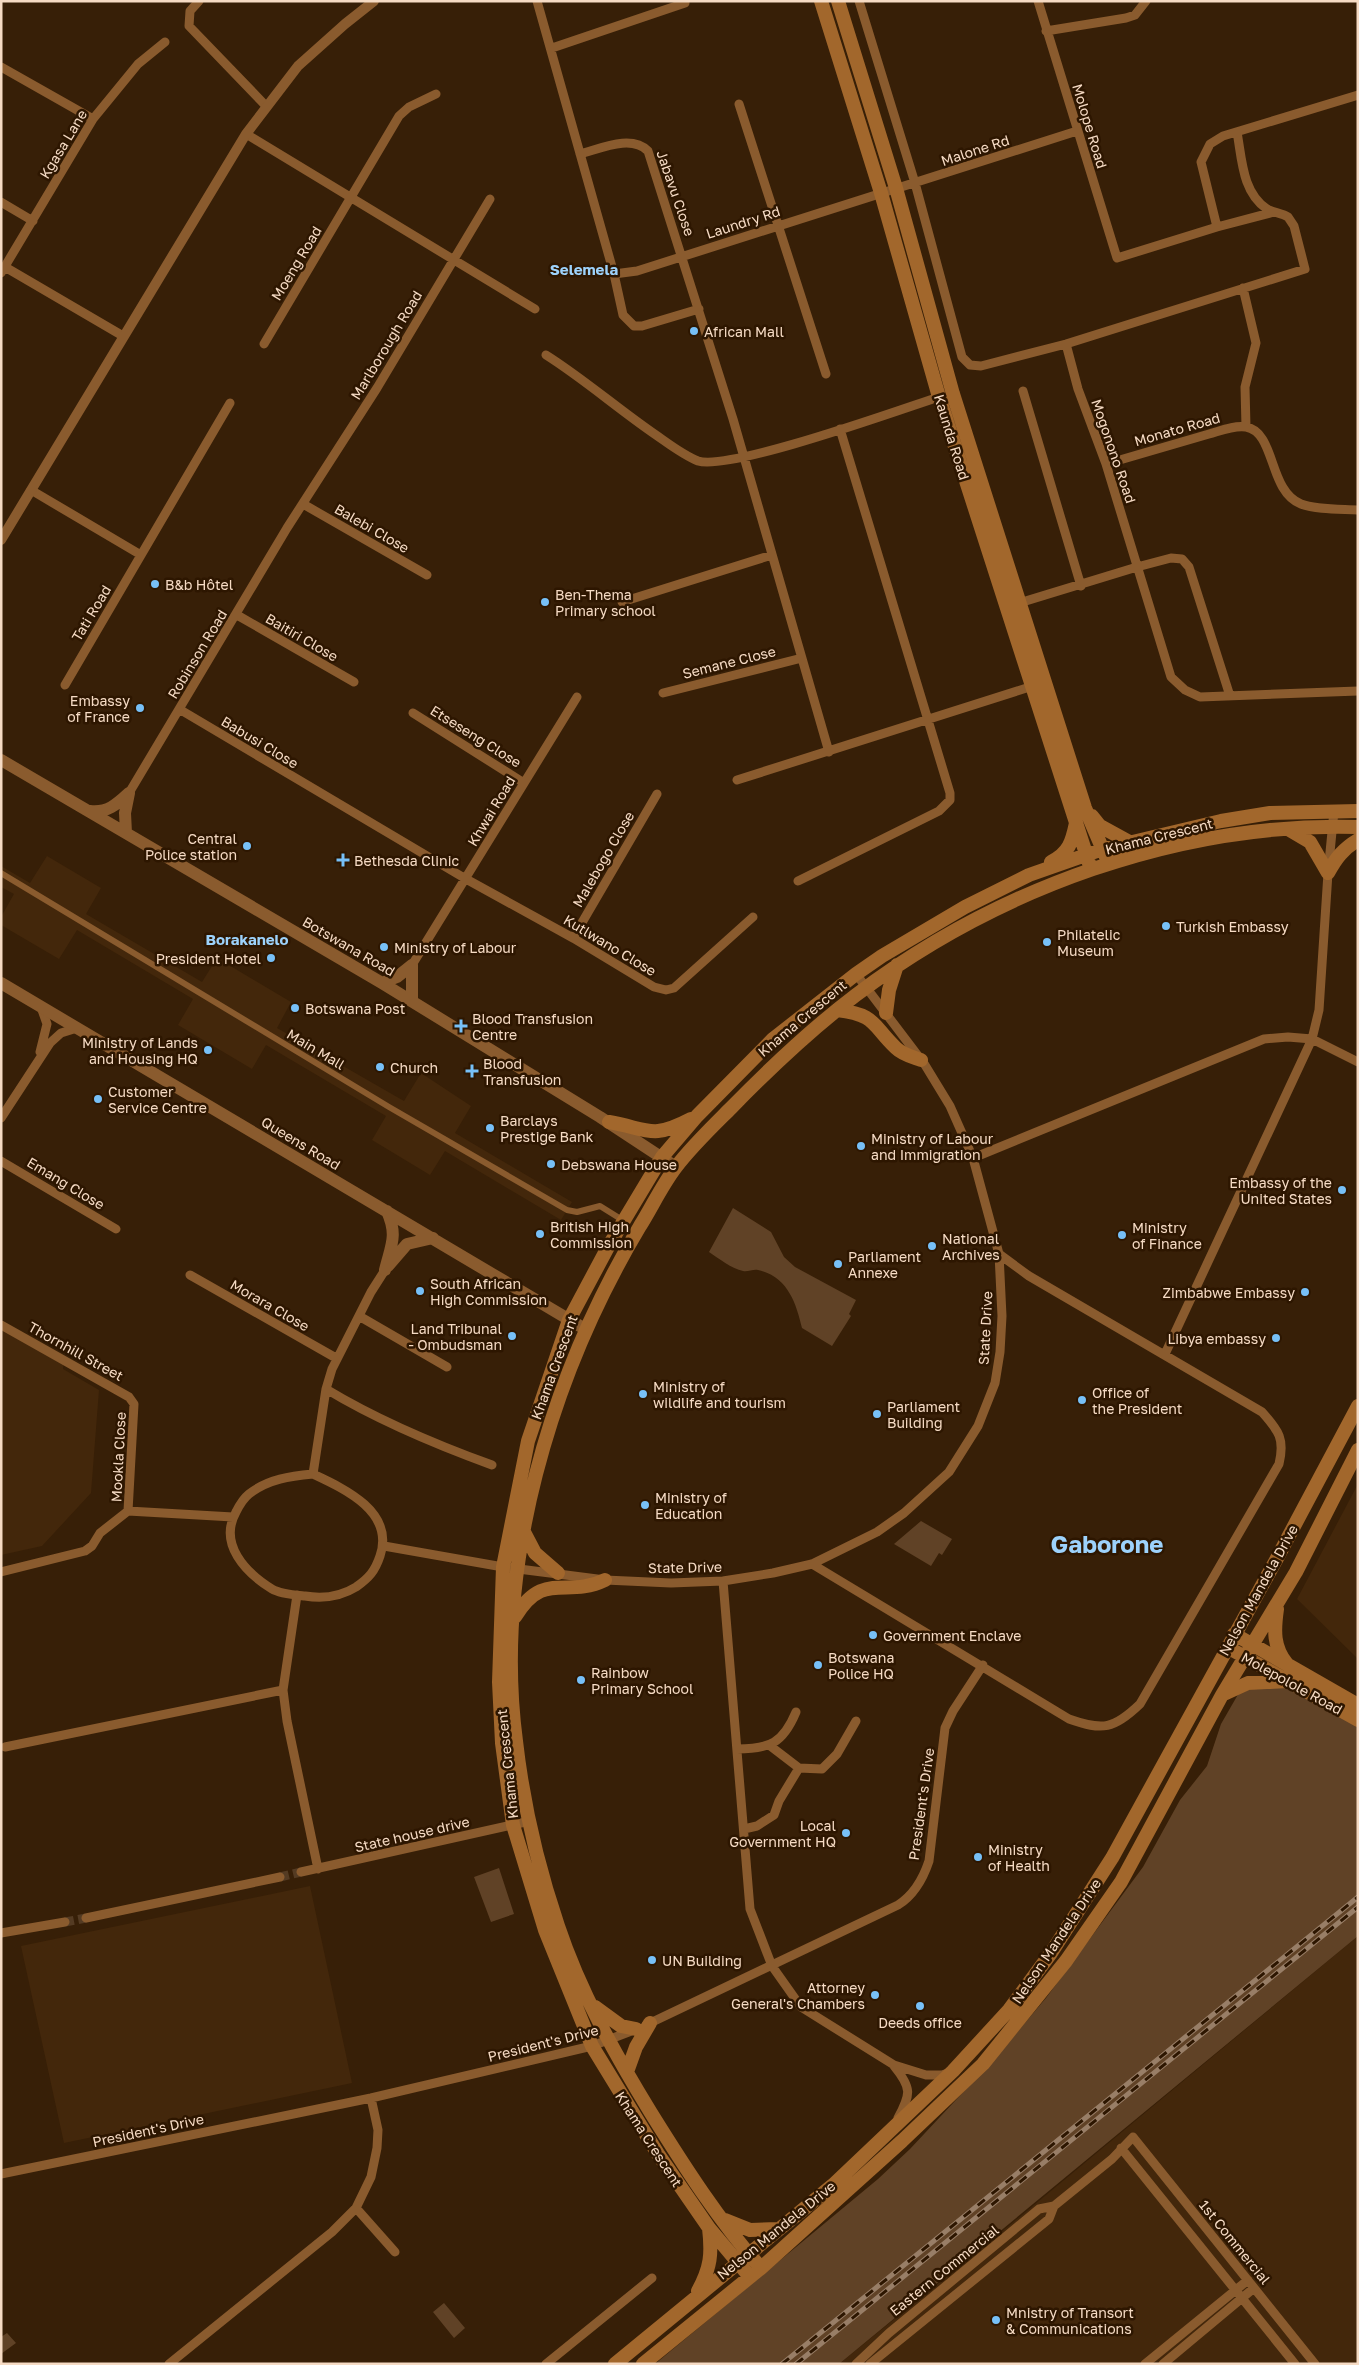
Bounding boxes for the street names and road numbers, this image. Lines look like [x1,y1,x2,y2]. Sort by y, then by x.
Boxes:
street label: Molope Road [1069,82,1111,170]
street label: Kgasa Lane [36,106,90,182]
street label: Malone Rd [939,131,1011,169]
street label: Jabavu Close [653,148,699,238]
street label: Laundry Rd [704,202,782,242]
street label: Moeng Road [267,223,325,303]
street label: Marlborough Road [347,287,425,403]
street label: Kaunda Road [931,392,973,482]
street label: Mogonono Road [1088,397,1140,505]
street label: Monato Road [1132,409,1222,449]
street label: Balebi Close [332,500,412,556]
street label: Tati Road [68,582,114,644]
street label: Robinson Road [164,606,230,702]
street label: Baitiri Close [263,609,341,665]
street label: Semane Close [681,642,777,682]
street label: Etseseng Close [428,701,524,771]
street label: Babusi Close [218,712,302,772]
street label: Khwai Road [463,773,519,849]
street label: Malebogo Close [569,808,637,910]
street label: Khama Crescent [1103,814,1215,858]
street label: Kutlwano Close [561,911,659,979]
street label: Botswana Road [300,913,398,979]
street label: Khama Crescent [754,976,850,1060]
street label: Main Mall [284,1025,348,1073]
street label: Queens Road [259,1113,343,1173]
street label: Emang Close [24,1153,108,1213]
street label: Morara Close [228,1276,312,1334]
street label: State Drive [975,1291,995,1365]
street label: Khama Crescent [527,1312,581,1422]
street label: Thornhill Street [26,1318,126,1384]
street label: Mookla Close [107,1411,129,1503]
street label: Nelson Mandela Drive [1215,1522,1301,1658]
street label: State Drive [648,1558,722,1576]
street label: Molepolole Road [1238,1648,1346,1718]
street label: Khama Crescent [493,1708,521,1820]
street label: President's Drive [905,1747,937,1861]
street label: State house drive [353,1813,471,1855]
street label: Nelson Mandela Drive [1008,1875,1104,2007]
street label: President's Drive [486,2021,600,2065]
street label: Khama Crescent [612,2088,686,2190]
street label: President's Drive [91,2110,205,2150]
street label: Nelson Mandela Drive [714,2177,838,2283]
street label: 1st Commercial [1196,2197,1274,2287]
street label: Eastern Commercial [886,2221,1002,2319]

